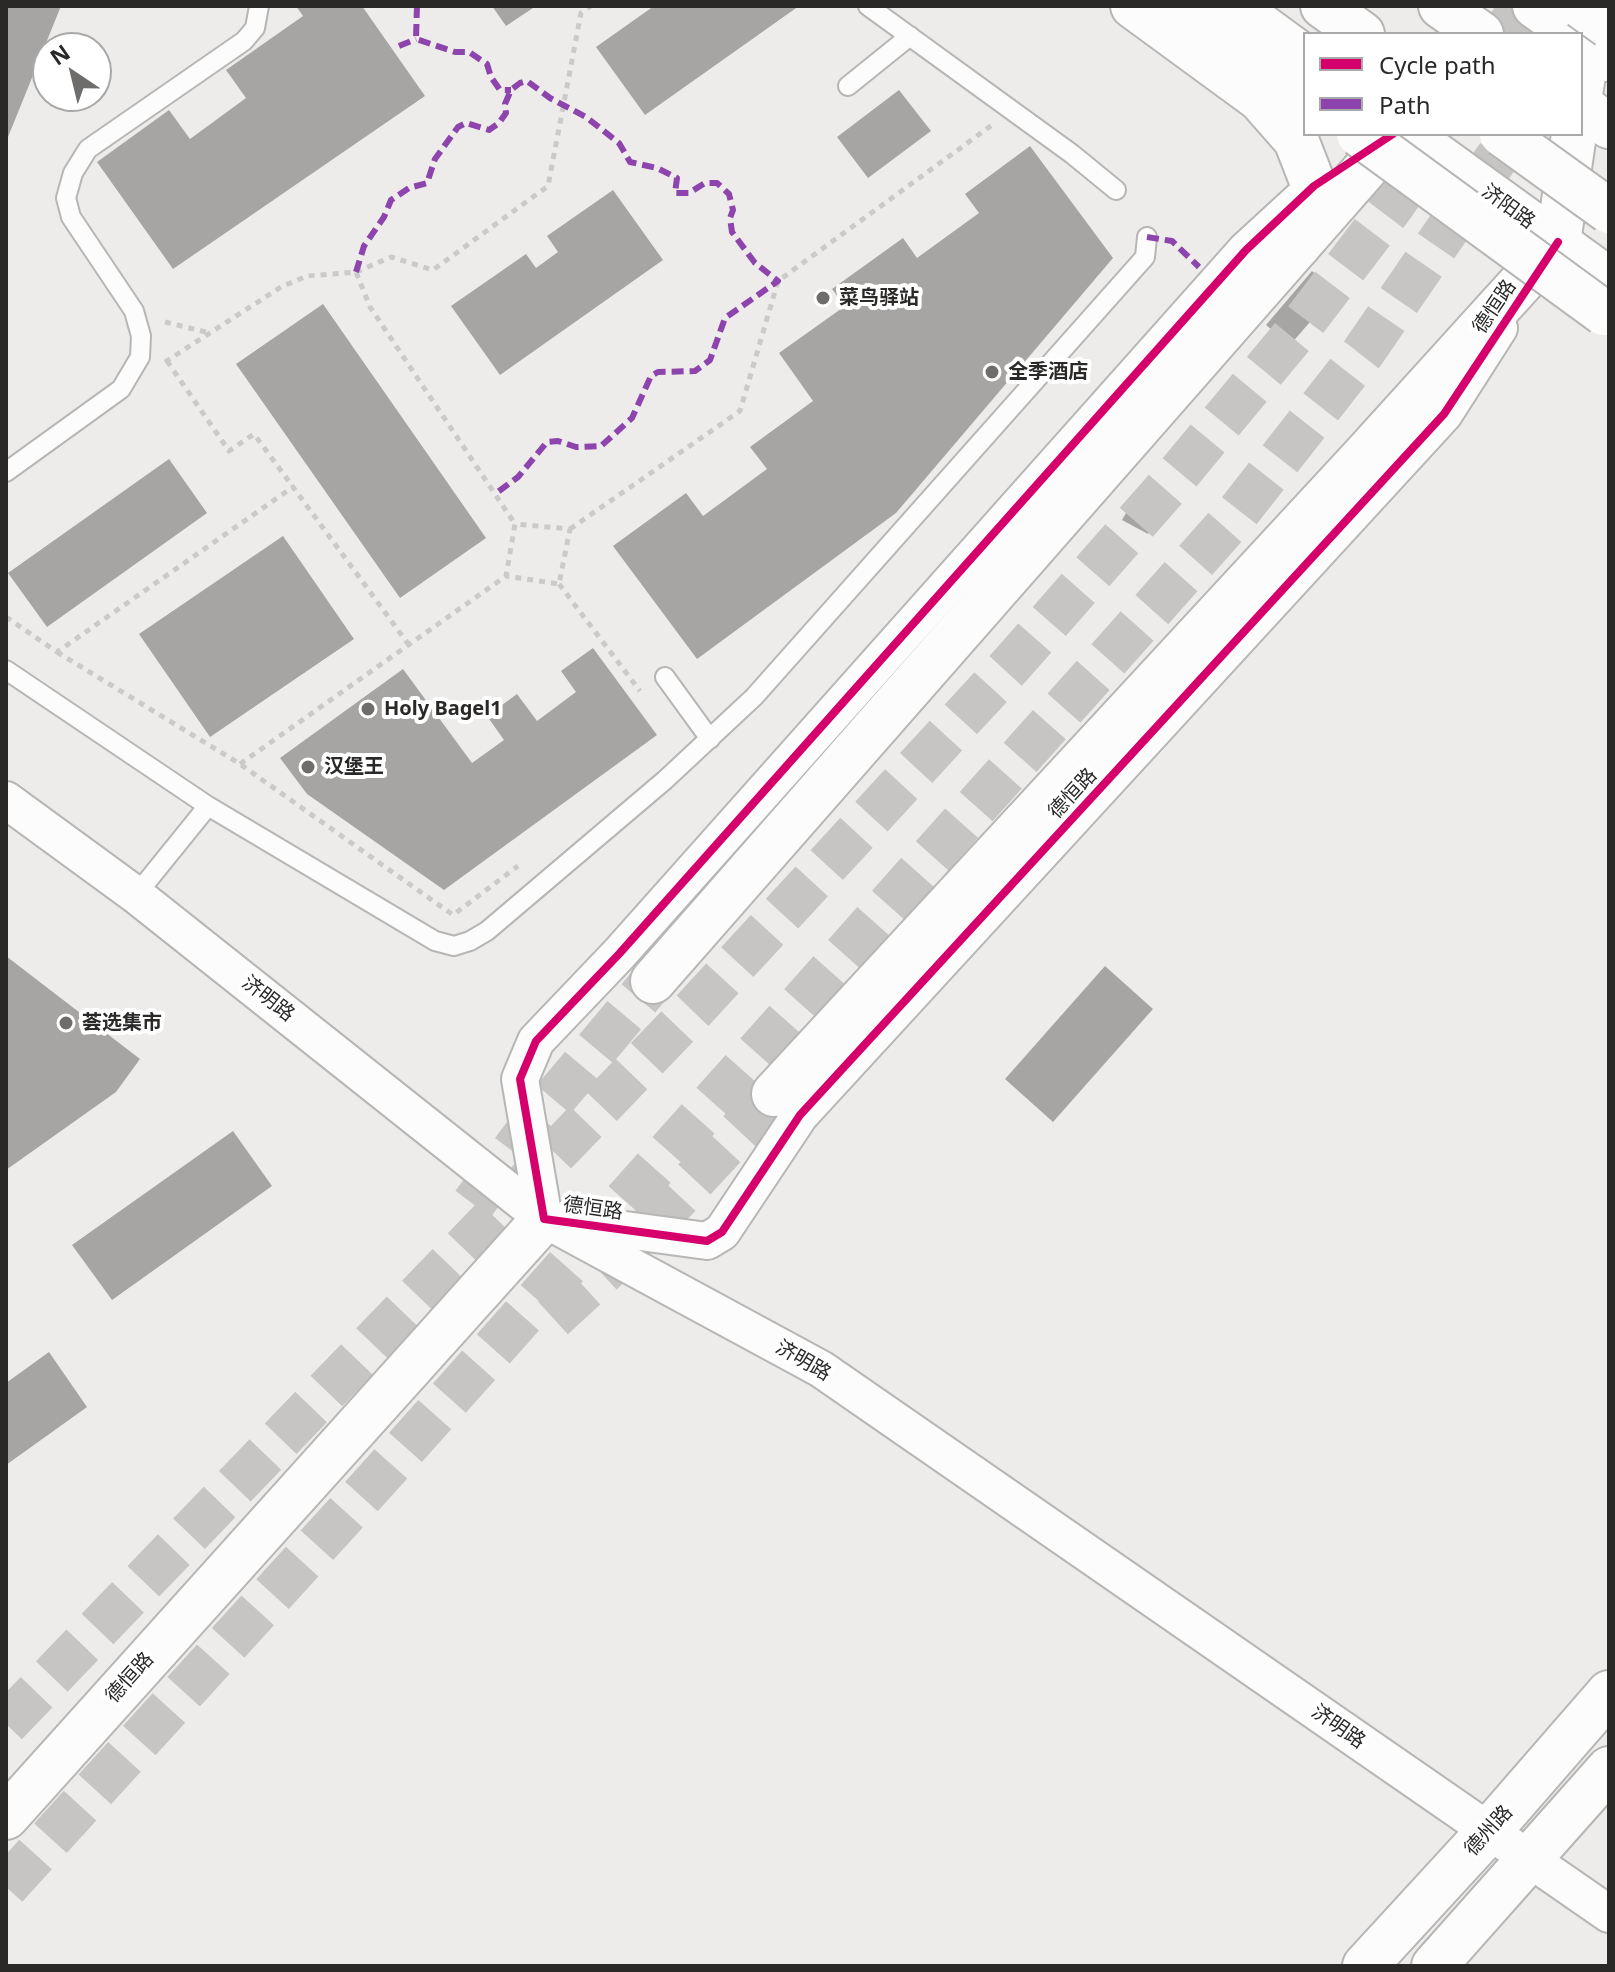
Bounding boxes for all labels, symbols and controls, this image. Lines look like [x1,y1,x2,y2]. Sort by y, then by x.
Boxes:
north arrow [32,32,112,112]
legend [1303,32,1583,136]
text: N [43,37,75,71]
text: Cycle path [1379,48,1496,81]
text: Path [1379,88,1430,121]
street label: 济阳路 [1477,180,1539,234]
street label: 德恒路 [1468,275,1522,339]
place label: 菜鸟驿站 [839,286,919,310]
marker: 菜鸟驿站 [814,289,832,307]
place label: 全季酒店 [1008,360,1088,384]
marker: 全季酒店 [983,363,1001,381]
place label: Holy Bagel1 [384,697,502,721]
marker: Holy Bagel1 [359,700,377,718]
place label: 汉堡王 [324,755,384,779]
marker: 汉堡王 [299,758,317,776]
street label: 德恒路 [1044,764,1102,824]
street label: 济明路 [237,971,299,1027]
place label: 荟选集市 [82,1011,162,1035]
marker: 荟选集市 [57,1014,75,1032]
street label: 德恒路 [562,1193,624,1225]
street label: 济明路 [771,1336,835,1386]
street label: 德恒路 [101,1648,159,1708]
street label: 济明路 [1307,1700,1369,1754]
street label: 德州路 [1460,1801,1518,1861]

